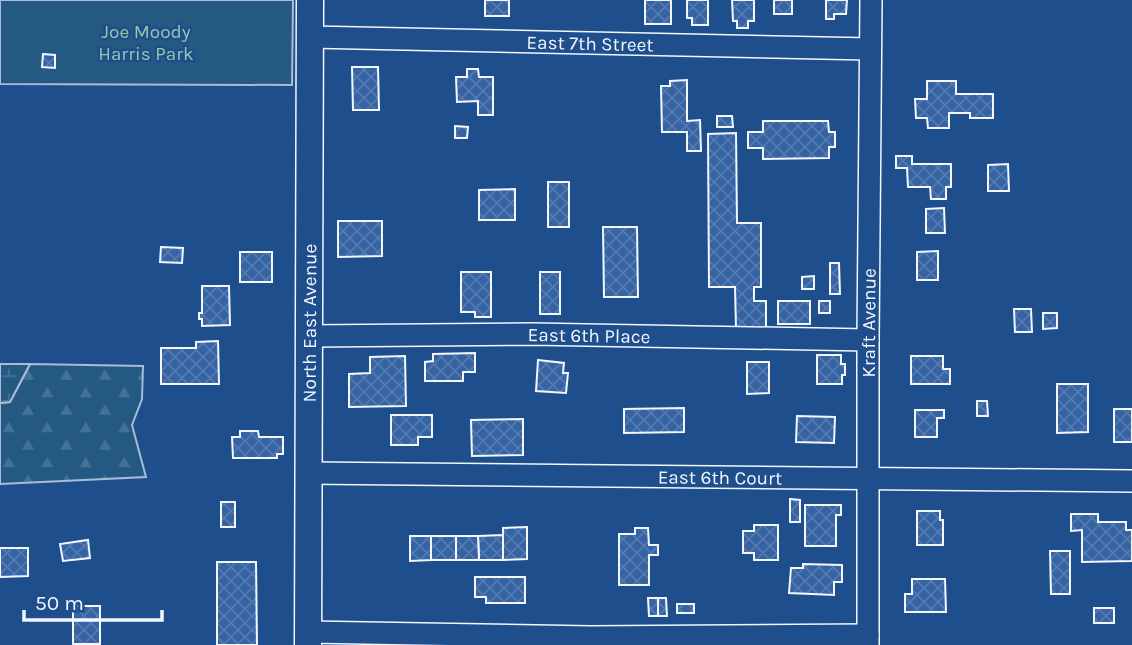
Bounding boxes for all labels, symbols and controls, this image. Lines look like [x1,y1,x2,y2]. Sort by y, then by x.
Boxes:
park label: Joe Moody Harris Park [98,21,194,65]
street label: East 7th Street [526,32,654,56]
street label: North East Avenue [299,244,321,402]
street label: Kraft Avenue [858,268,881,378]
street label: East 6th Place [527,324,651,348]
street label: East 6th Court [658,466,782,490]
scale bar [24,578,163,622]
text: 50 m [35,591,84,615]

